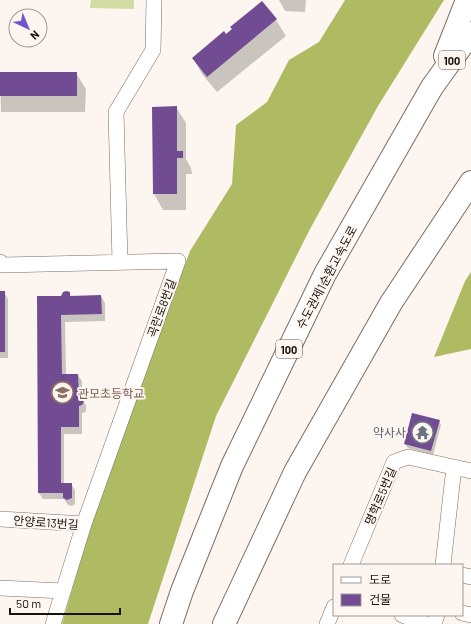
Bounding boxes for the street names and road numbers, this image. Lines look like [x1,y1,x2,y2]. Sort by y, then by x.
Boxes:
road number: 100 [439,51,465,69]
street label: 수도권제1순환고속도로 [293,223,359,331]
street label: 곡란로8번길 [144,277,178,339]
road number: 100 [276,340,302,358]
street label: 명학로5번길 [362,465,398,527]
street label: 안양로13번길 [13,513,79,531]

